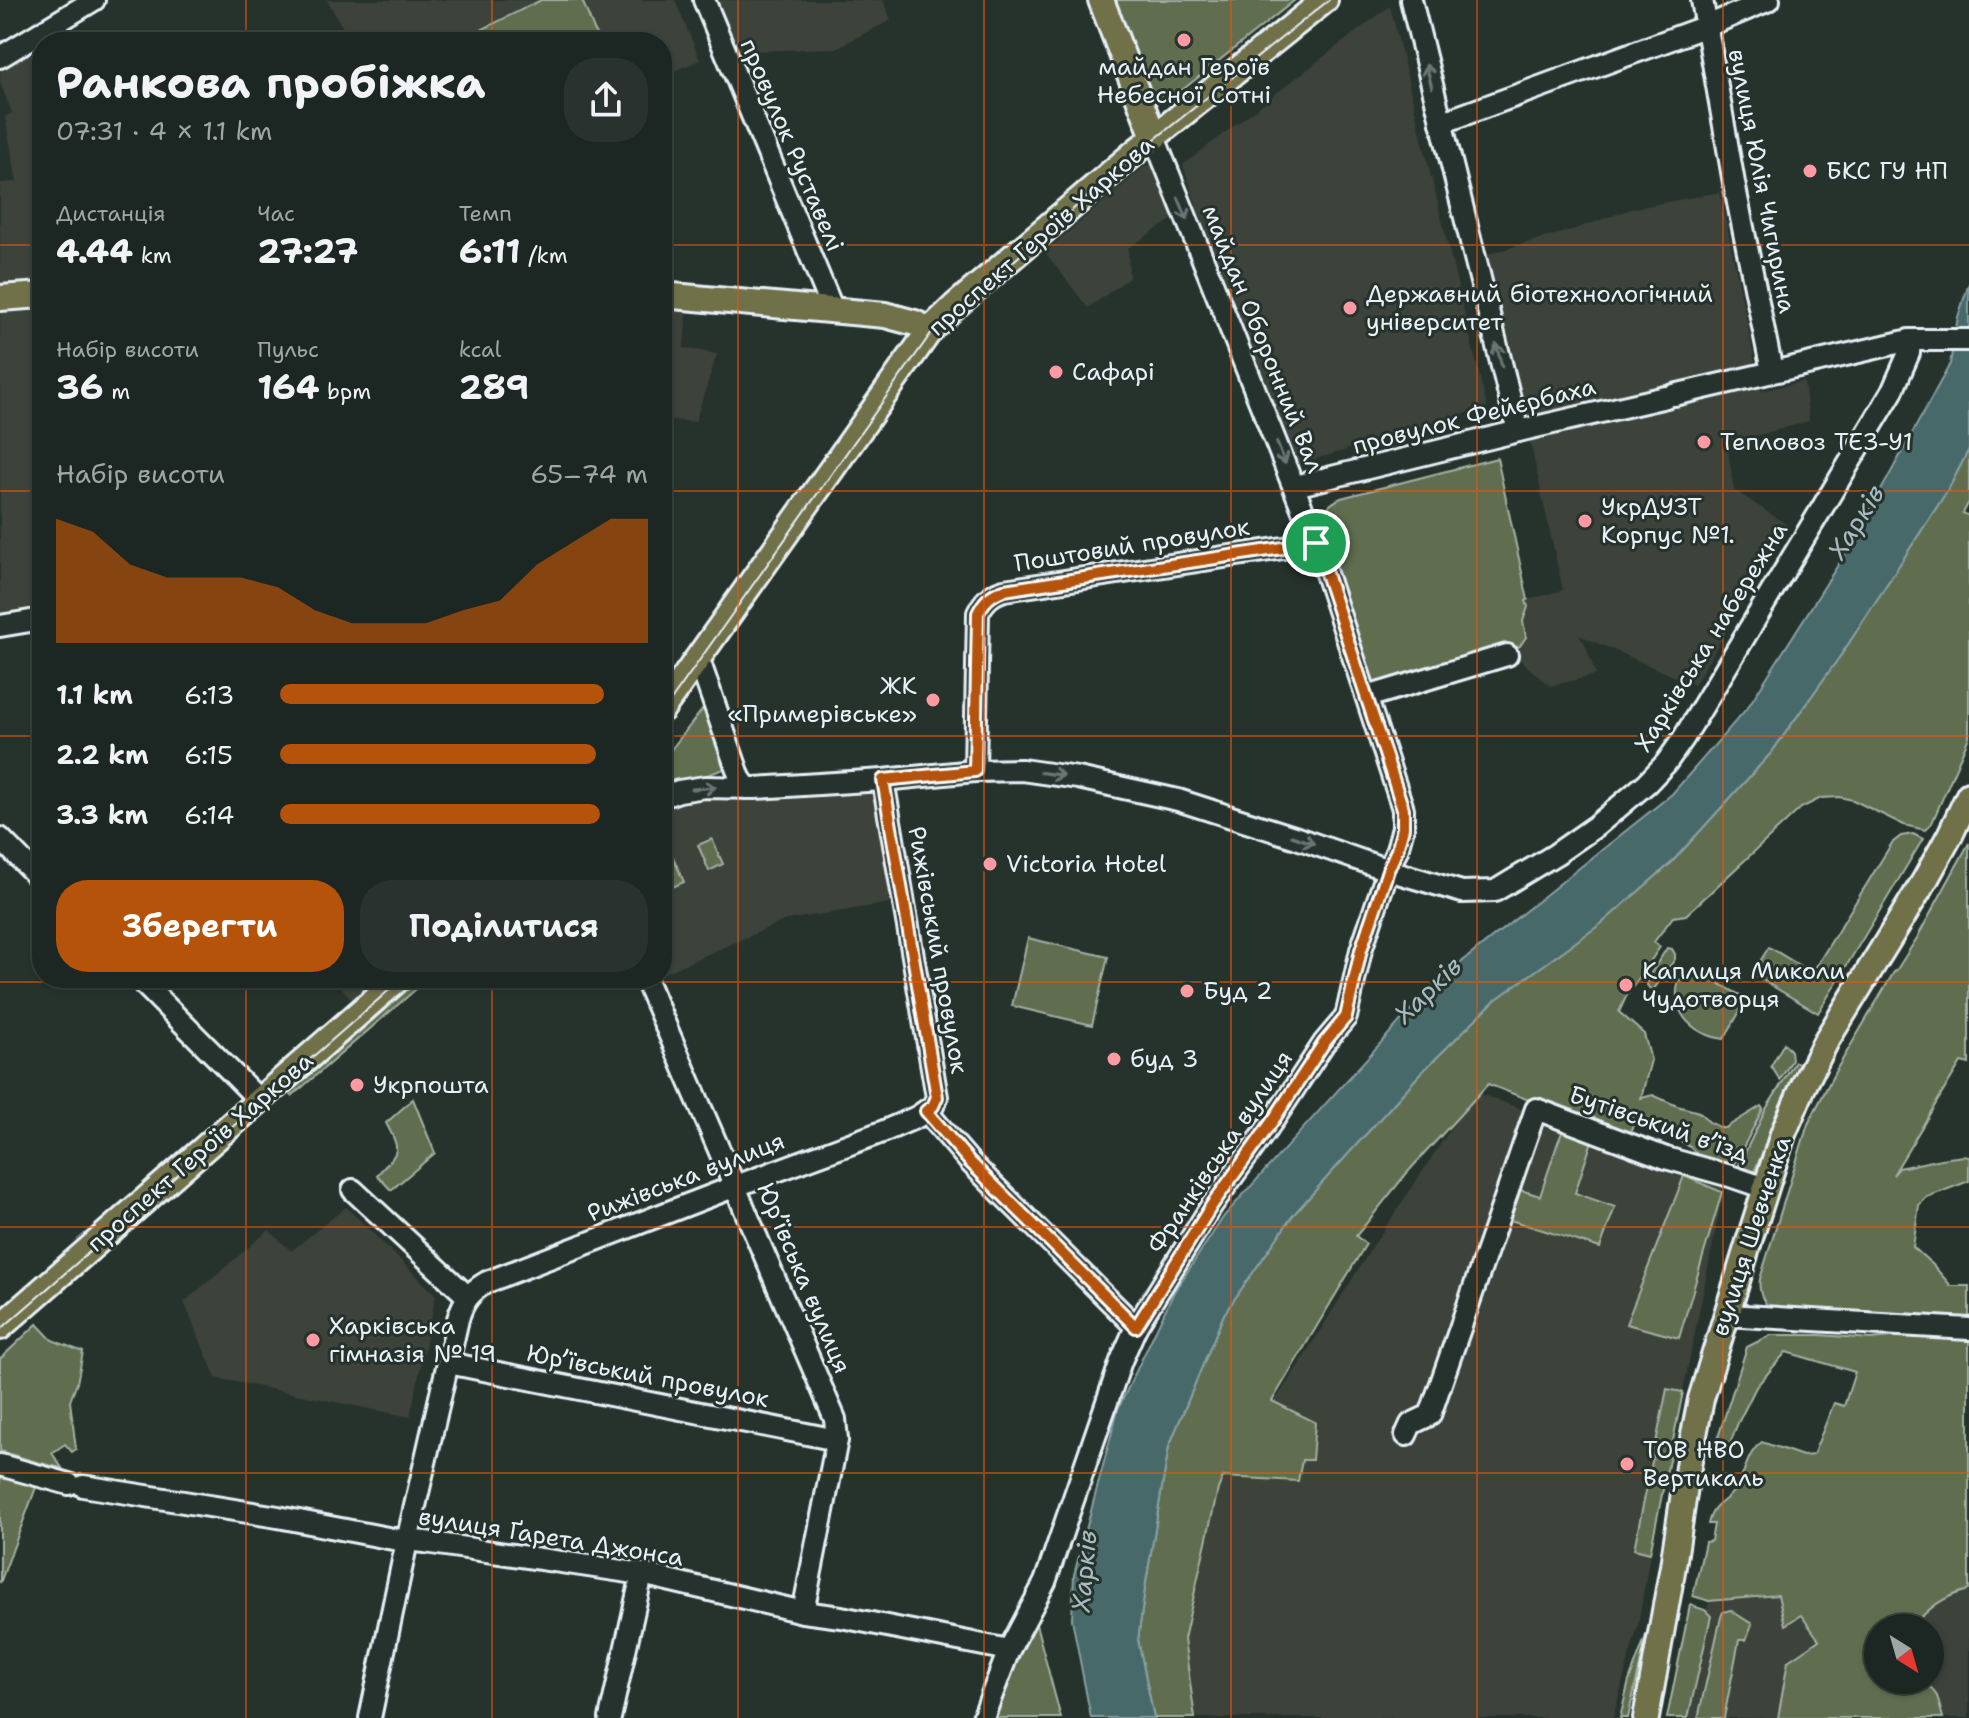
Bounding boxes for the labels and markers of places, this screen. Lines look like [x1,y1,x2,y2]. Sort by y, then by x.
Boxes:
marker: майдан Героїв Небесної Сотні [1175,31,1193,49]
place label: майдан Героїв Небесної Сотні [1097,51,1271,111]
place label: БКС ГУ НП [1826,155,1948,187]
marker: БКС ГУ НП [1801,162,1819,180]
place label: Державний біотехнологічний університет [1366,278,1713,338]
marker: Державний біотехнологічний університет [1341,299,1359,317]
place label: Сафарі [1072,356,1155,388]
marker: Сафарі [1047,363,1065,381]
place label: Тепловоз ТЕ3-У1 [1720,426,1913,458]
marker: Тепловоз ТЕ3-У1 [1695,433,1713,451]
place label: УкрДУЗТ Корпус №1. [1601,491,1735,551]
pin [1282,509,1350,577]
marker: УкрДУЗТ Корпус №1. [1576,512,1594,530]
place label: ЖК «Примерівське» [727,670,917,730]
marker: ЖК «Примерівське» [924,691,942,709]
place label: Victoria Hotel [1006,848,1167,880]
marker: Victoria Hotel [981,855,999,873]
place label: Каплиця Миколи Чудотворця [1642,955,1845,1015]
place label: Буд 2 [1203,975,1273,1007]
marker: Каплиця Миколи Чудотворця [1617,976,1635,994]
marker: Буд 2 [1178,982,1196,1000]
place label: буд 3 [1130,1043,1199,1075]
marker: буд 3 [1105,1050,1123,1068]
place label: Укрпошта [373,1069,489,1101]
marker: Укрпошта [348,1076,366,1094]
place label: Харківська гімназія № 19 [329,1310,496,1370]
marker: Харківська гімназія № 19 [304,1331,322,1349]
place label: ТОВ НВО Вертикаль [1643,1434,1764,1494]
marker: ТОВ НВО Вертикаль [1618,1455,1636,1473]

